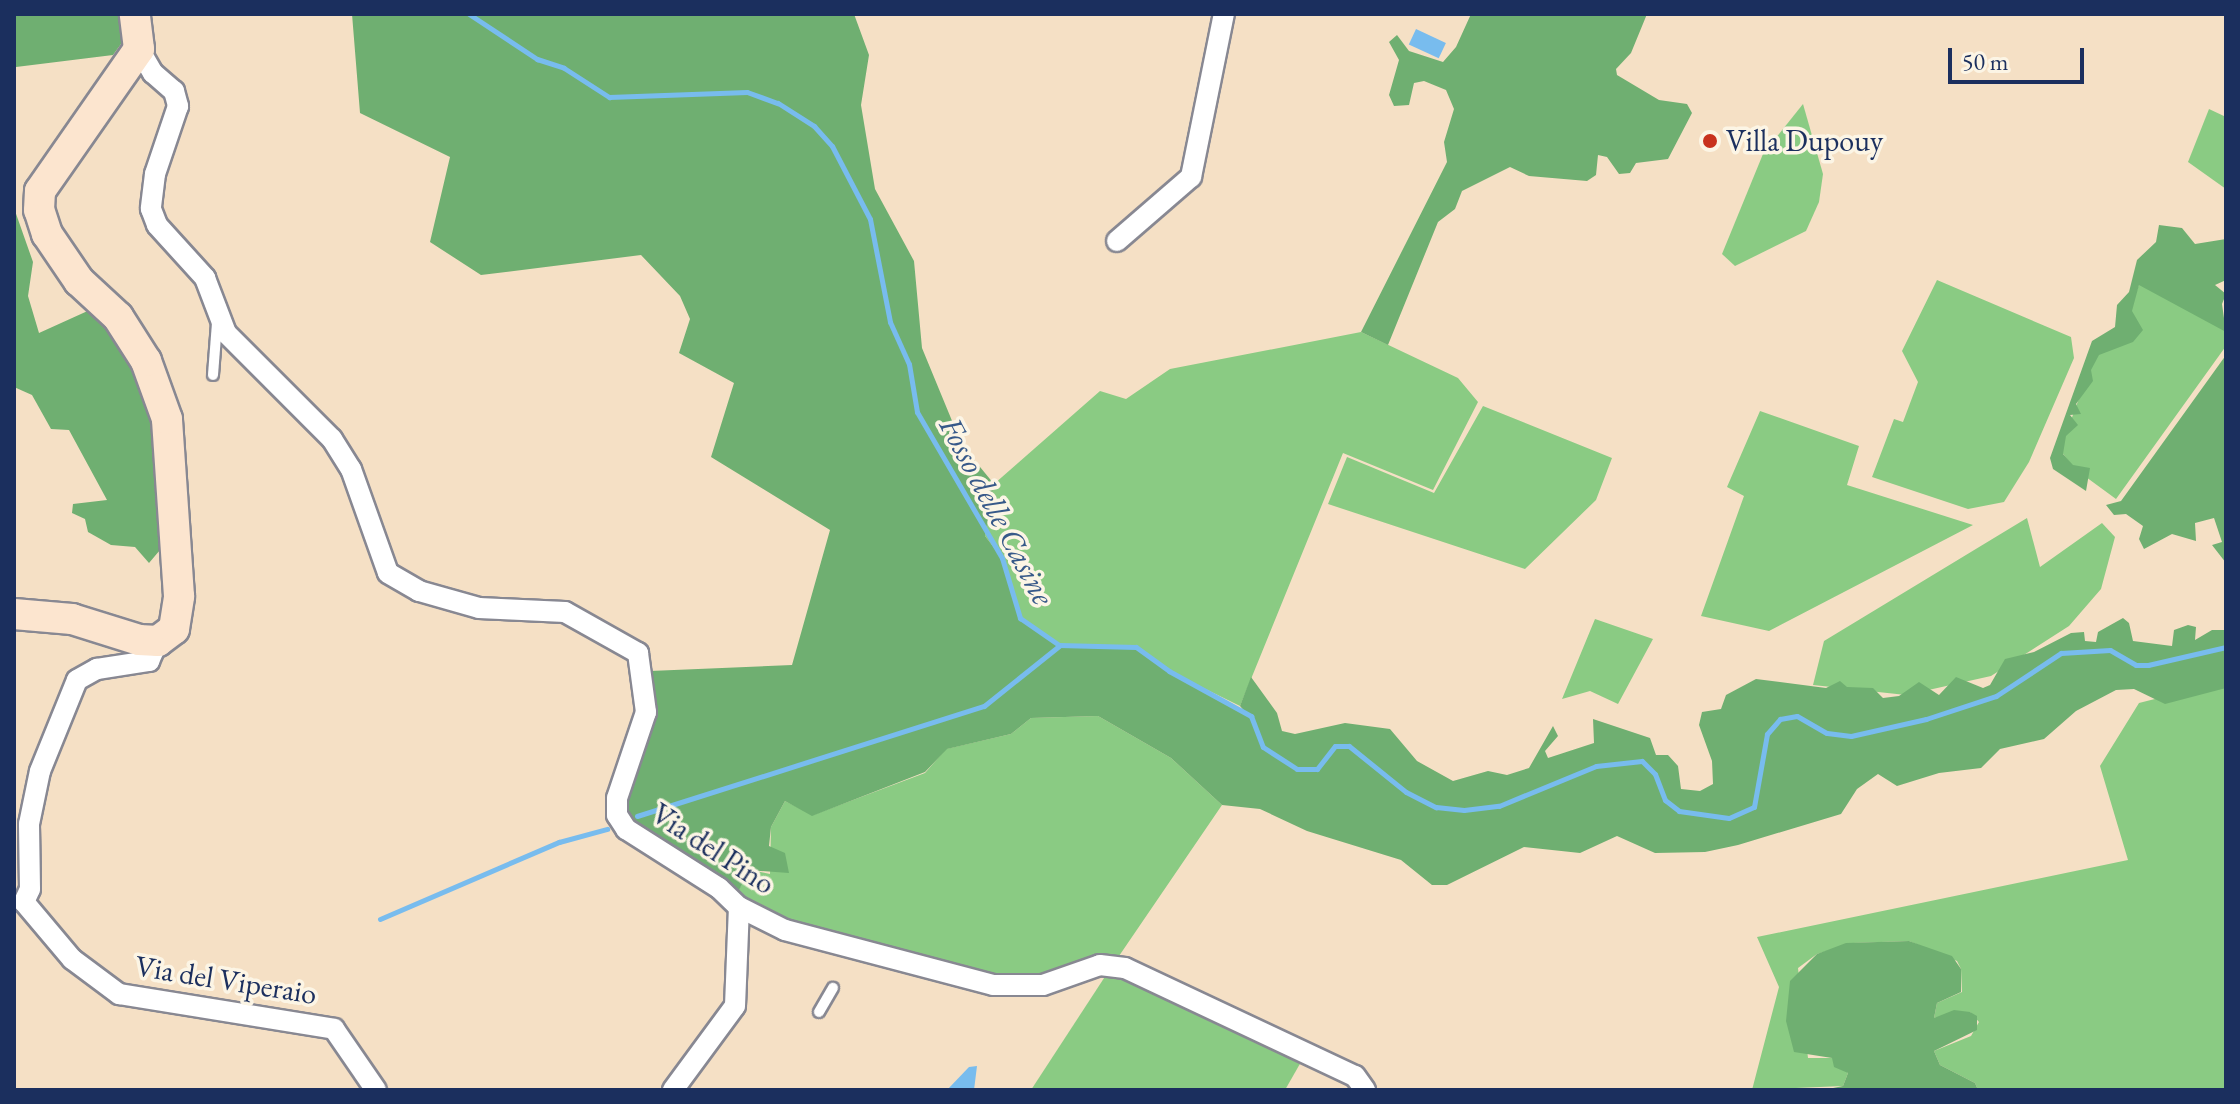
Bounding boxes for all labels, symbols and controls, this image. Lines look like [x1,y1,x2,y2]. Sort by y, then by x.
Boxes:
scale bar [1952,32,2088,82]
text: 50 m [1962,46,2009,77]
place label: Villa Dupouy [1726,123,1883,159]
marker: Villa Dupouy [1701,132,1719,150]
water label: Fosso delle Casine [931,410,1063,612]
street label: Via del Pino [645,796,781,902]
street label: Via del Viperaio [133,948,319,1012]

